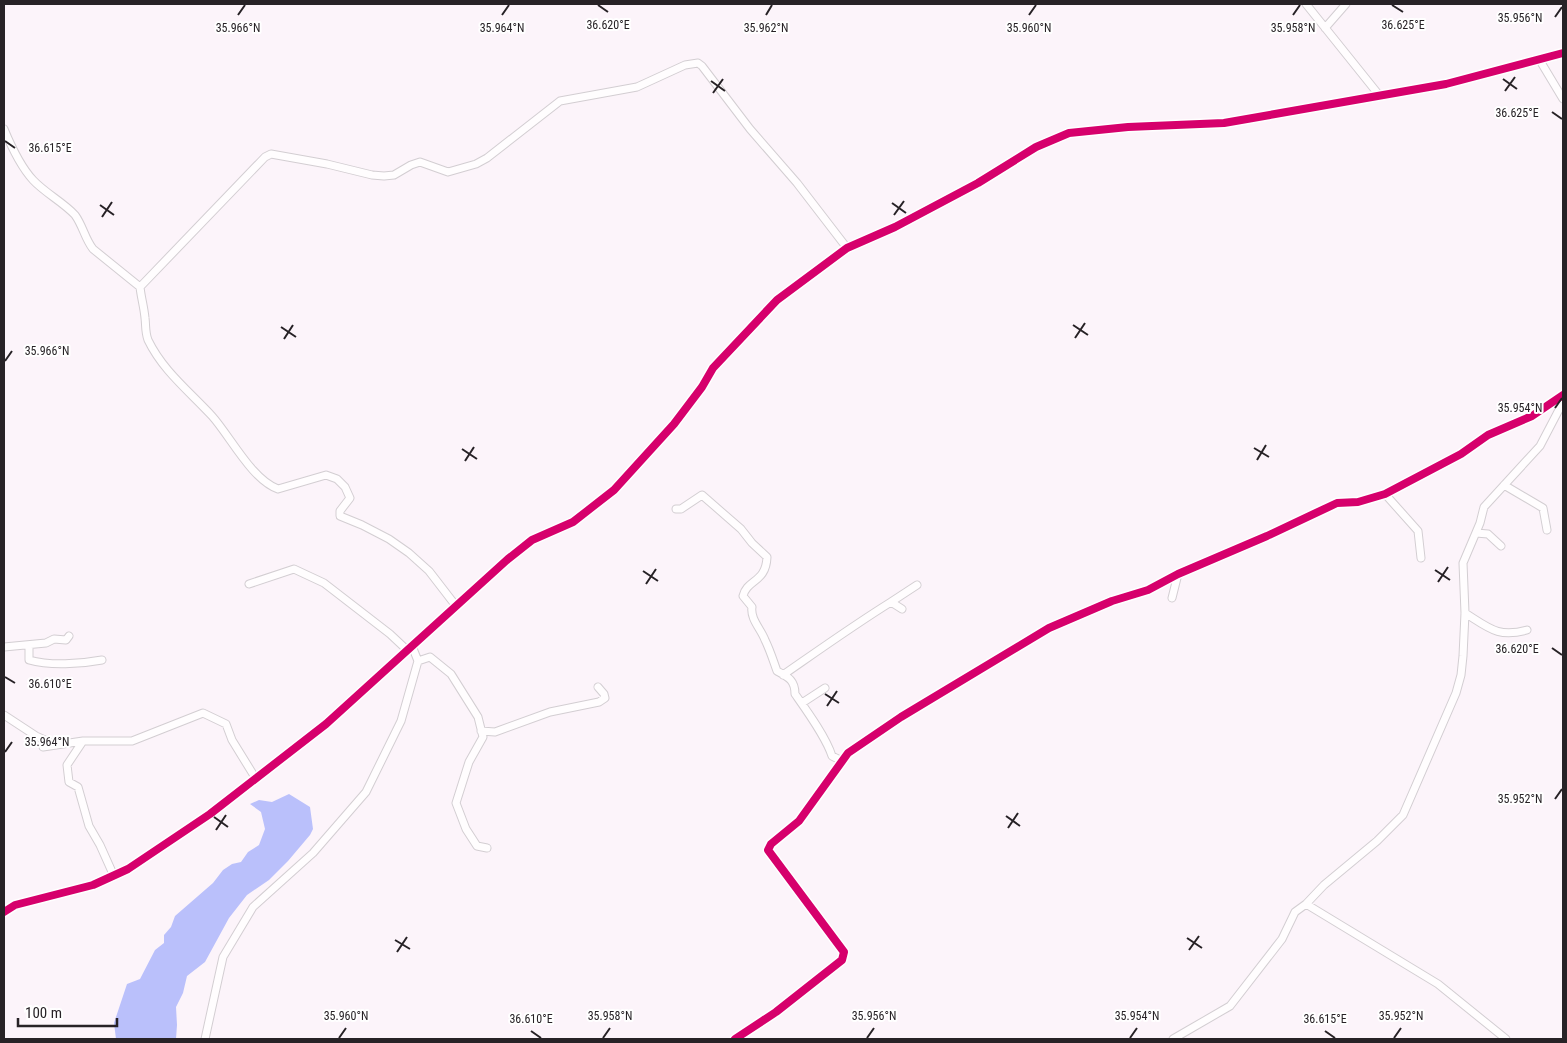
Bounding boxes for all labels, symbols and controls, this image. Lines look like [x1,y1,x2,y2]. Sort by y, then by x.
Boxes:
text: 35.956°N [1498,11,1542,25]
text: 36.620°E [586,18,630,32]
text: 36.625°E [1381,18,1425,32]
text: 35.966°N [216,21,260,35]
text: 35.964°N [480,21,524,35]
text: 35.962°N [744,21,788,35]
text: 35.960°N [1007,21,1051,35]
text: 35.958°N [1271,21,1315,35]
text: 36.625°E [1495,106,1539,120]
text: 36.615°E [28,141,72,155]
text: 35.966°N [25,344,69,358]
text: 35.954°N [1498,401,1542,415]
text: 36.620°E [1495,642,1539,656]
text: 36.610°E [28,677,72,691]
text: 35.964°N [25,735,69,749]
text: 35.952°N [1498,792,1542,806]
scale bar [18,996,116,1028]
text: 100 m [25,1004,62,1022]
text: 35.960°N [324,1009,368,1023]
text: 35.958°N [588,1009,632,1023]
text: 35.956°N [852,1009,896,1023]
text: 35.954°N [1115,1009,1159,1023]
text: 35.952°N [1379,1009,1423,1023]
text: 36.610°E [509,1012,553,1026]
text: 36.615°E [1303,1012,1347,1026]

